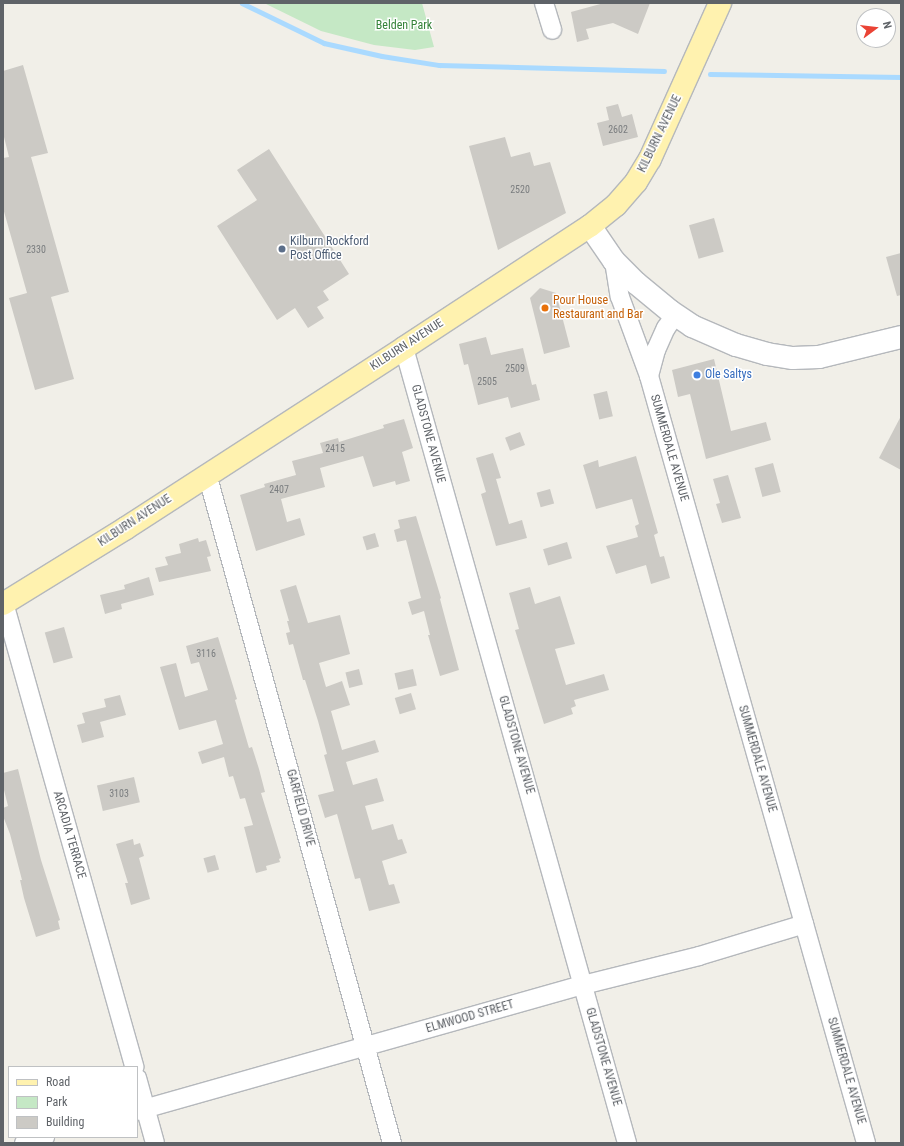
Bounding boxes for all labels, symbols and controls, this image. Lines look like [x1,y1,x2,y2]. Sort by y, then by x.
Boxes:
north arrow [856,8,896,48]
park label: Belden Park [376,19,432,33]
text: N [880,20,894,30]
street label: KILBURN AVENUE [635,93,685,175]
house number: 2602 [608,124,628,136]
house number: 2520 [510,184,530,196]
place label: Kilburn Rockford Post Office [290,235,369,263]
house number: 2330 [26,244,46,256]
marker: Kilburn Rockford Post Office [277,244,287,254]
place label: Pour House Restaurant and Bar [553,294,643,322]
marker: Pour House Restaurant and Bar [540,303,550,313]
street label: KILBURN AVENUE [368,316,446,374]
house number: 2509 [505,363,525,375]
place label: Ole Saltys [705,368,752,382]
marker: Ole Saltys [692,370,702,380]
house number: 2505 [477,376,497,388]
street label: GLADSTONE AVENUE [408,383,448,485]
street label: SUMMERDALE AVENUE [647,393,691,503]
house number: 2415 [325,443,345,455]
house number: 2407 [269,484,289,496]
street label: KILBURN AVENUE [96,492,174,550]
house number: 3116 [196,648,216,660]
street label: GLADSTONE AVENUE [495,694,537,796]
street label: SUMMERDALE AVENUE [735,704,779,814]
street label: GARFIELD DRIVE [283,768,317,848]
house number: 3103 [109,788,129,800]
street label: ARCADIA TERRACE [50,789,88,881]
street label: ELMWOOD STREET [424,998,516,1036]
street label: GLADSTONE AVENUE [582,1006,624,1108]
street label: SUMMERDALE AVENUE [824,1016,868,1126]
legend [8,1066,138,1138]
text: Road [46,1075,70,1089]
text: Park [46,1095,67,1109]
text: Building [46,1115,84,1129]

